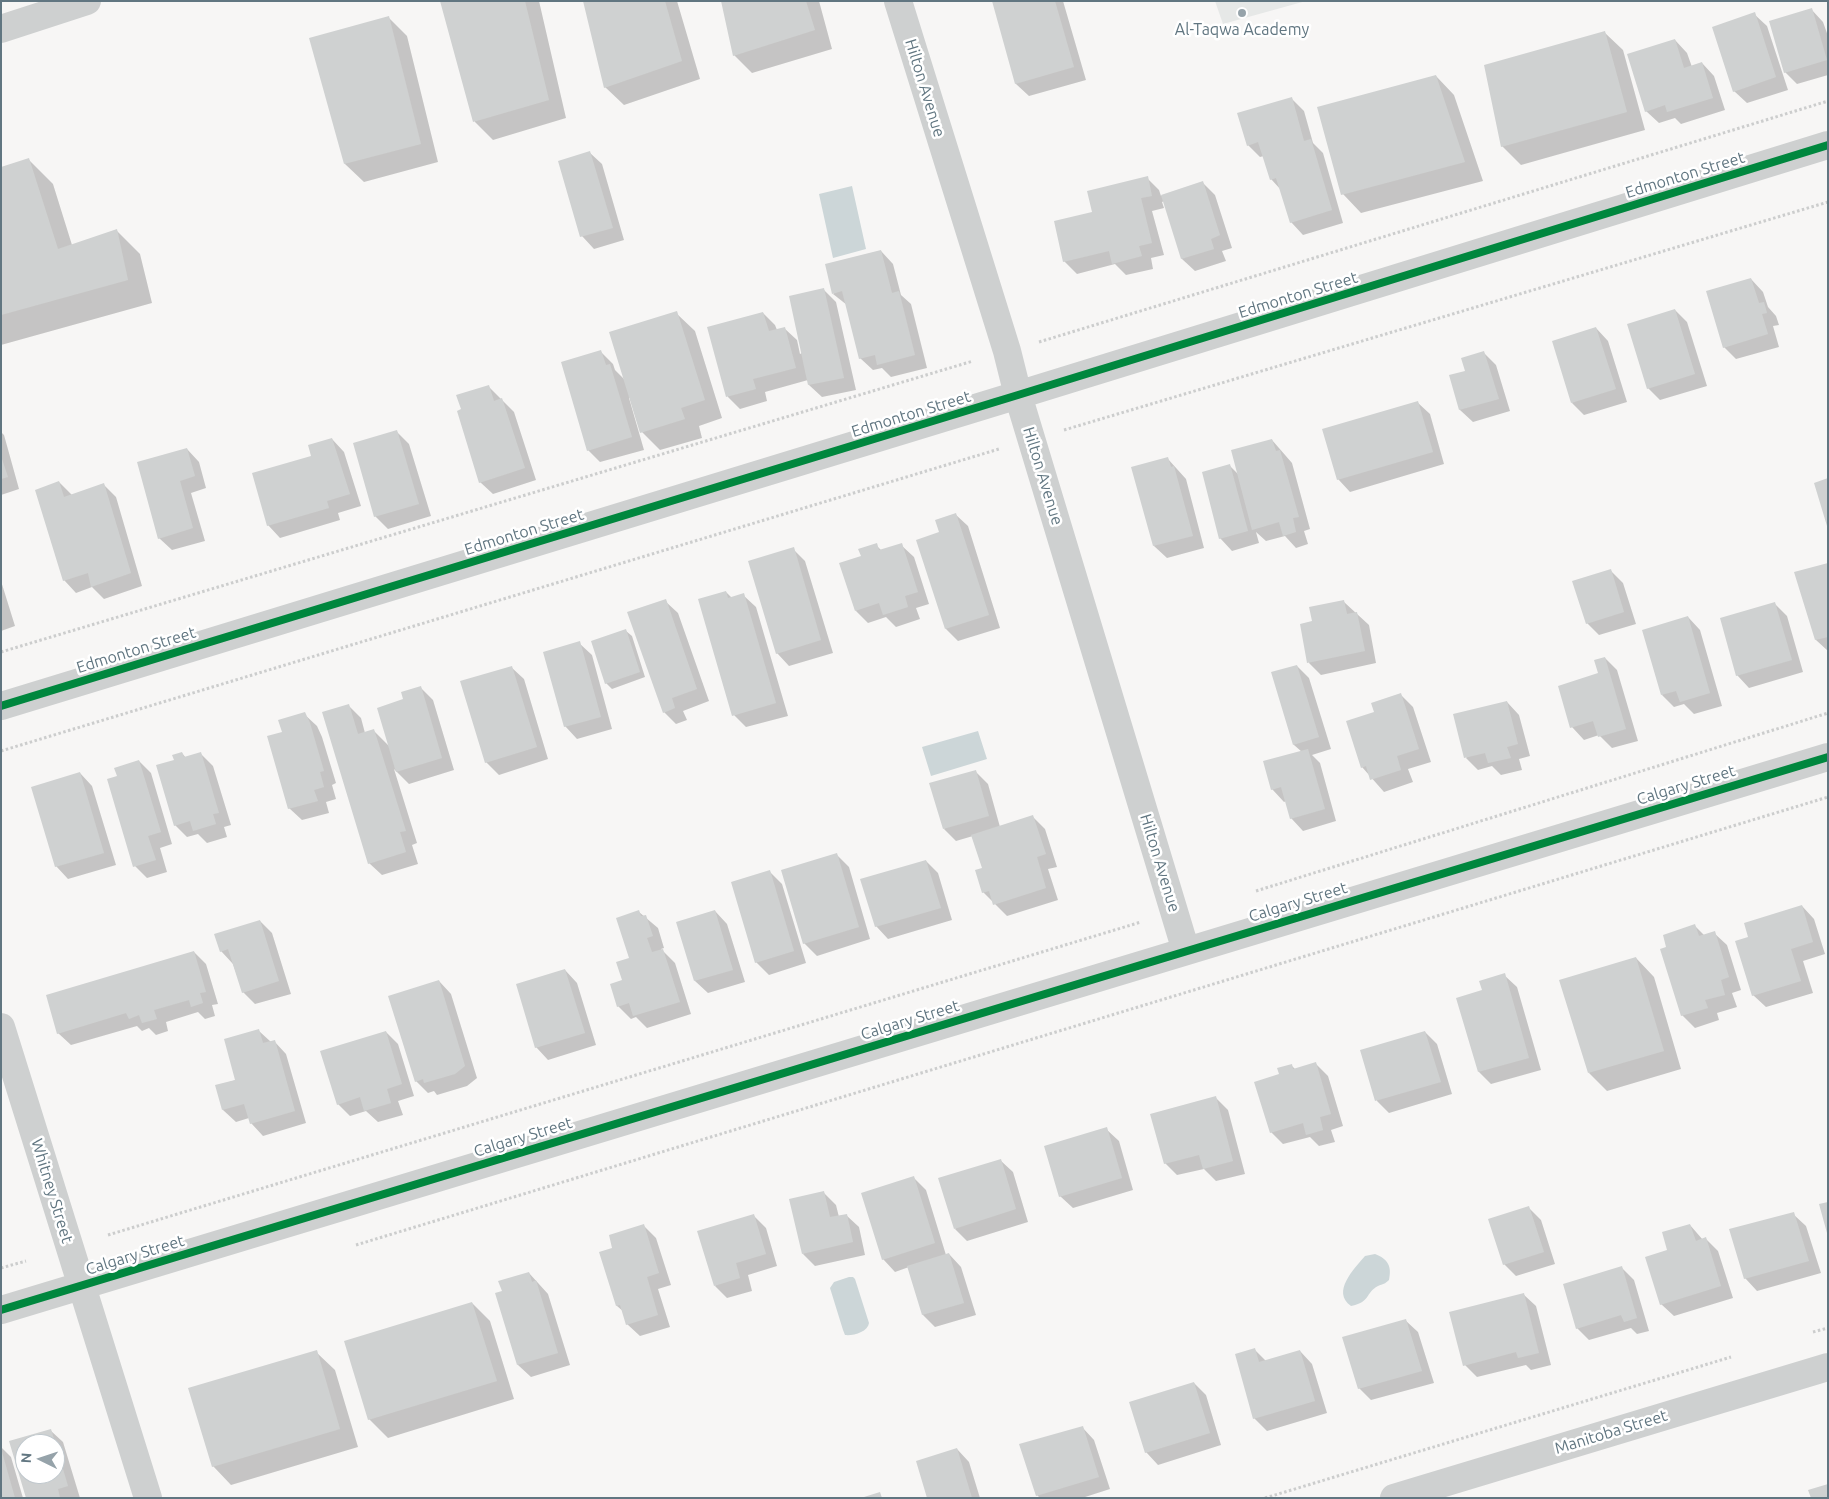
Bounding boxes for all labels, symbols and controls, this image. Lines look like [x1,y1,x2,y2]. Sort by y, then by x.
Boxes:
marker: Al-Taqwa Academy [1236,7,1248,19]
place label: Al-Taqwa Academy [1175,20,1309,40]
street label: Hilton Avenue [901,37,949,139]
street label: Edmonton Street [1623,148,1747,202]
street label: Edmonton Street [1236,268,1360,322]
street label: Edmonton Street [849,387,973,441]
street label: Hilton Avenue [1019,425,1067,527]
street label: Edmonton Street [462,505,586,559]
street label: Edmonton Street [74,623,198,677]
street label: Calgary Street [1634,761,1738,809]
street label: Hilton Avenue [1136,812,1184,914]
street label: Calgary Street [1246,878,1350,926]
street label: Calgary Street [858,996,962,1044]
street label: Calgary Street [471,1113,575,1161]
street label: Whitney Street [27,1136,77,1246]
street label: Calgary Street [83,1231,187,1279]
street label: Manitoba Street [1552,1406,1670,1458]
north arrow [15,1434,65,1484]
text: N [18,1452,34,1464]

